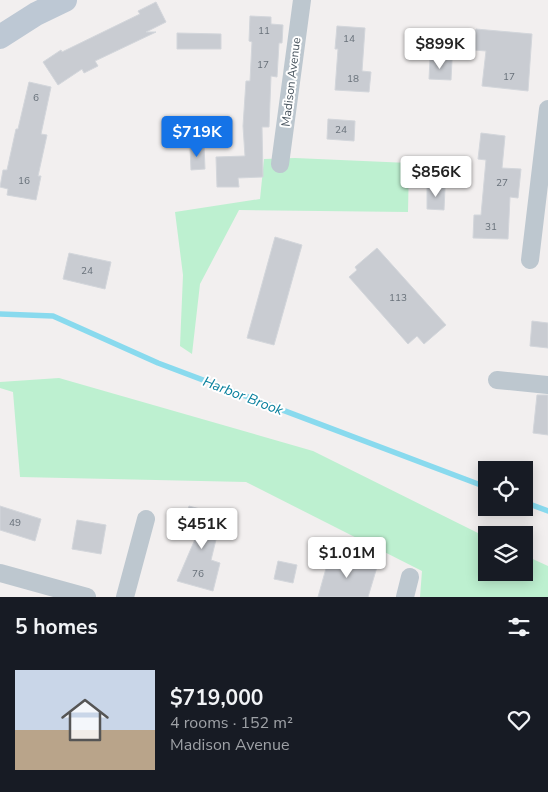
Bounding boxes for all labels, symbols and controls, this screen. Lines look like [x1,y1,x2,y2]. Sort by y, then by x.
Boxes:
house number: 11 [258,24,270,38]
pin: $899K [405,28,475,70]
house number: 14 [343,32,355,46]
text: $899K [415,33,465,55]
street label: Madison Avenue [278,37,304,127]
house number: 17 [257,58,269,72]
house number: 17 [503,70,515,84]
house number: 18 [347,72,359,86]
house number: 6 [33,91,39,105]
pin: $719K [162,116,232,158]
text: $719K [172,121,222,143]
house number: 24 [335,123,347,137]
pin: $856K [401,156,471,198]
text: $856K [411,161,461,183]
house number: 16 [18,174,30,188]
house number: 27 [496,176,508,190]
house number: 31 [485,220,497,234]
house number: 24 [81,264,93,278]
house number: 113 [389,291,407,305]
water label: Harbor Brook [200,372,287,420]
map controls [478,461,533,581]
button: locate [478,461,533,516]
pin: $451K [167,508,237,550]
text: $451K [177,513,227,535]
house number: 49 [9,516,21,530]
button: layers [478,526,533,581]
pin: $1.01M [306,536,388,579]
text: $1.01M [319,542,375,564]
house number: 76 [192,567,204,581]
text: 5 homes [15,613,98,641]
icon: filters [505,613,533,641]
text: $719,000 [170,684,263,712]
icon: home [55,690,115,750]
icon: heart [505,706,533,734]
text: 4 rooms · 152 m² [170,712,293,734]
text: Madison Avenue [170,734,289,756]

